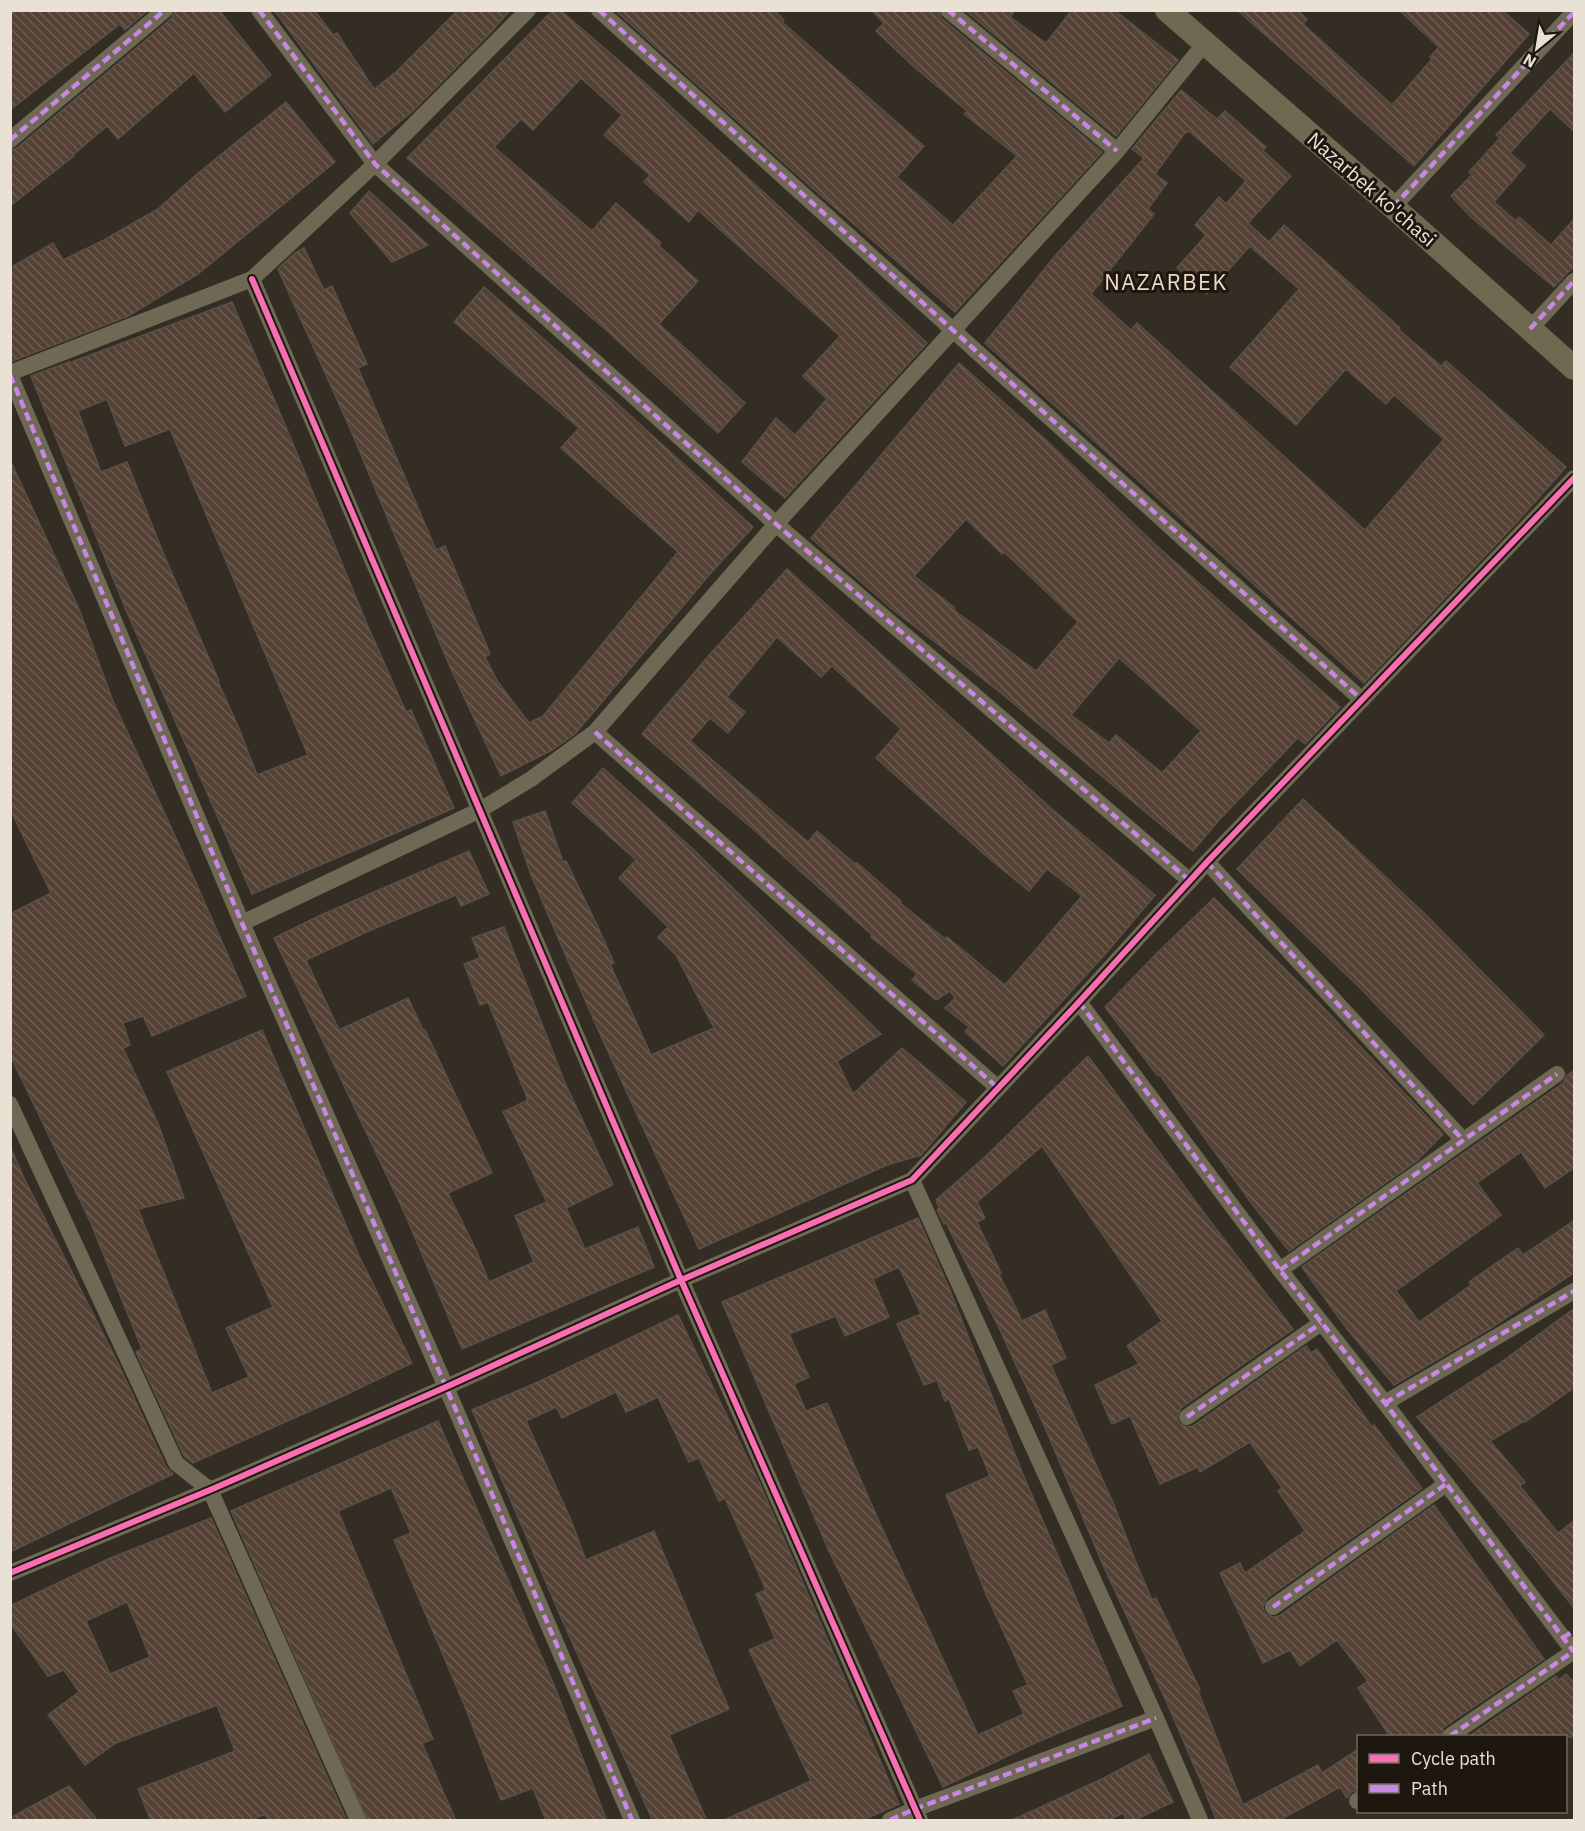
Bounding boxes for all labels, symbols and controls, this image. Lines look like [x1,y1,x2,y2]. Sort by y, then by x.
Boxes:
north arrow [1507,18,1567,78]
text: N [1519,49,1540,73]
street label: Nazarbek ko'chasi [1302,126,1442,252]
district label: NAZARBEK [1104,267,1228,296]
legend [1357,1735,1567,1813]
text: Cycle path [1411,1747,1496,1770]
text: Path [1411,1777,1448,1800]

